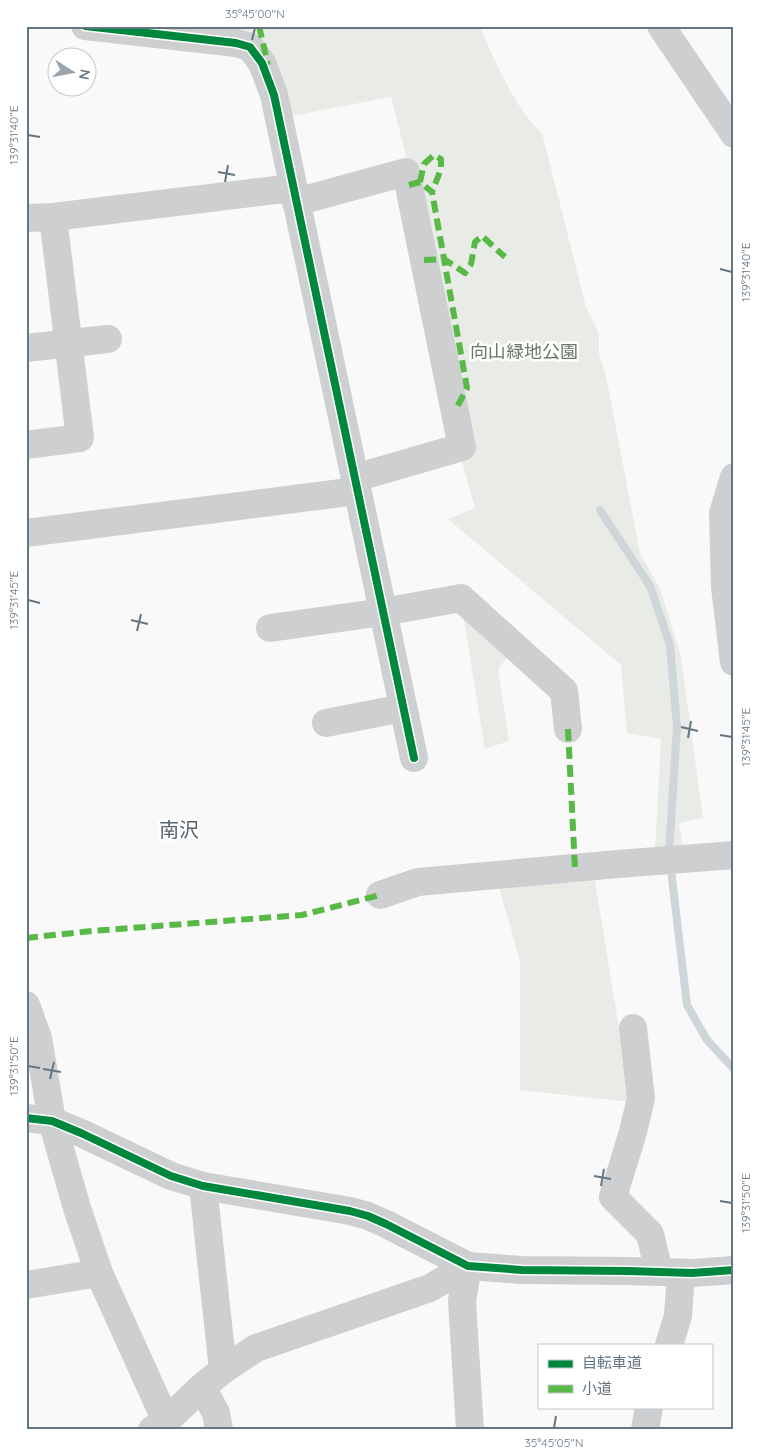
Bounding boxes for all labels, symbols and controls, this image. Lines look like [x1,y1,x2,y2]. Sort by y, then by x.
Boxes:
text: 35°45'00"N [225,6,285,21]
north arrow [48,48,98,98]
text: N [75,68,95,81]
text: 139°31'40"E [6,105,21,165]
text: 139°31'40"E [738,242,753,302]
park label: 向山緑地公園 [470,340,578,363]
text: 139°31'45"E [6,570,21,629]
text: 139°31'45"E [738,707,753,766]
district label: 南沢 [159,817,199,842]
text: 139°31'50"E [6,1036,21,1096]
text: 139°31'50"E [738,1173,753,1233]
legend [538,1344,712,1408]
text: 自転車道 [582,1353,642,1372]
text: 小道 [582,1379,612,1398]
text: 35°45'05"N [524,1435,584,1450]

